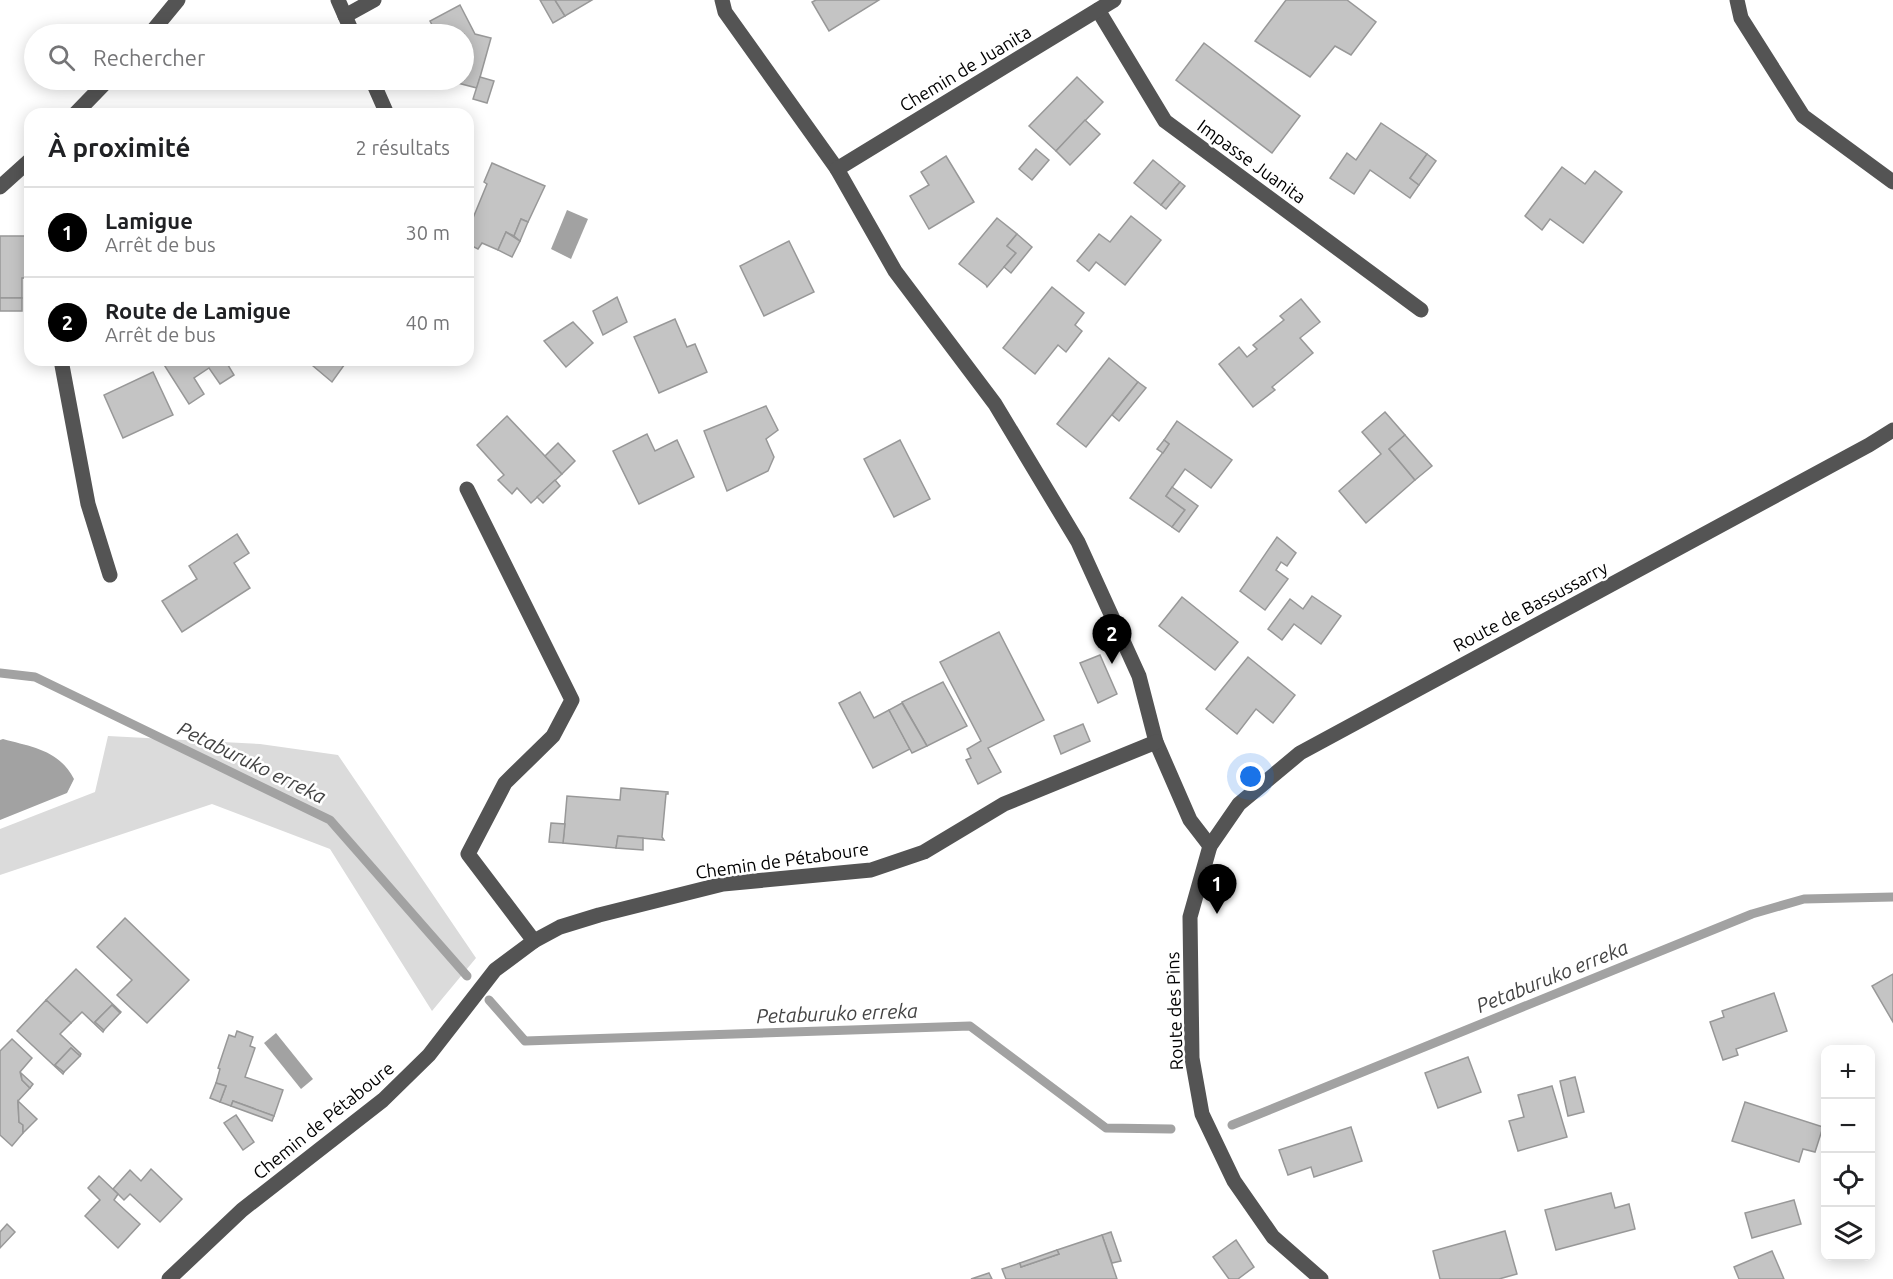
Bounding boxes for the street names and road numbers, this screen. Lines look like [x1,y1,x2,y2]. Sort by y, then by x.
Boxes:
street label: Chemin de Juanita [896,21,1034,115]
street label: Impasse Juanita [1194,115,1310,207]
street label: Route de Bassussarry [1449,557,1611,655]
street label: Chemin de Pétaboure [694,838,870,882]
street label: Route des Pins [1162,951,1186,1071]
street label: Chemin de Pétaboure [249,1057,397,1183]

